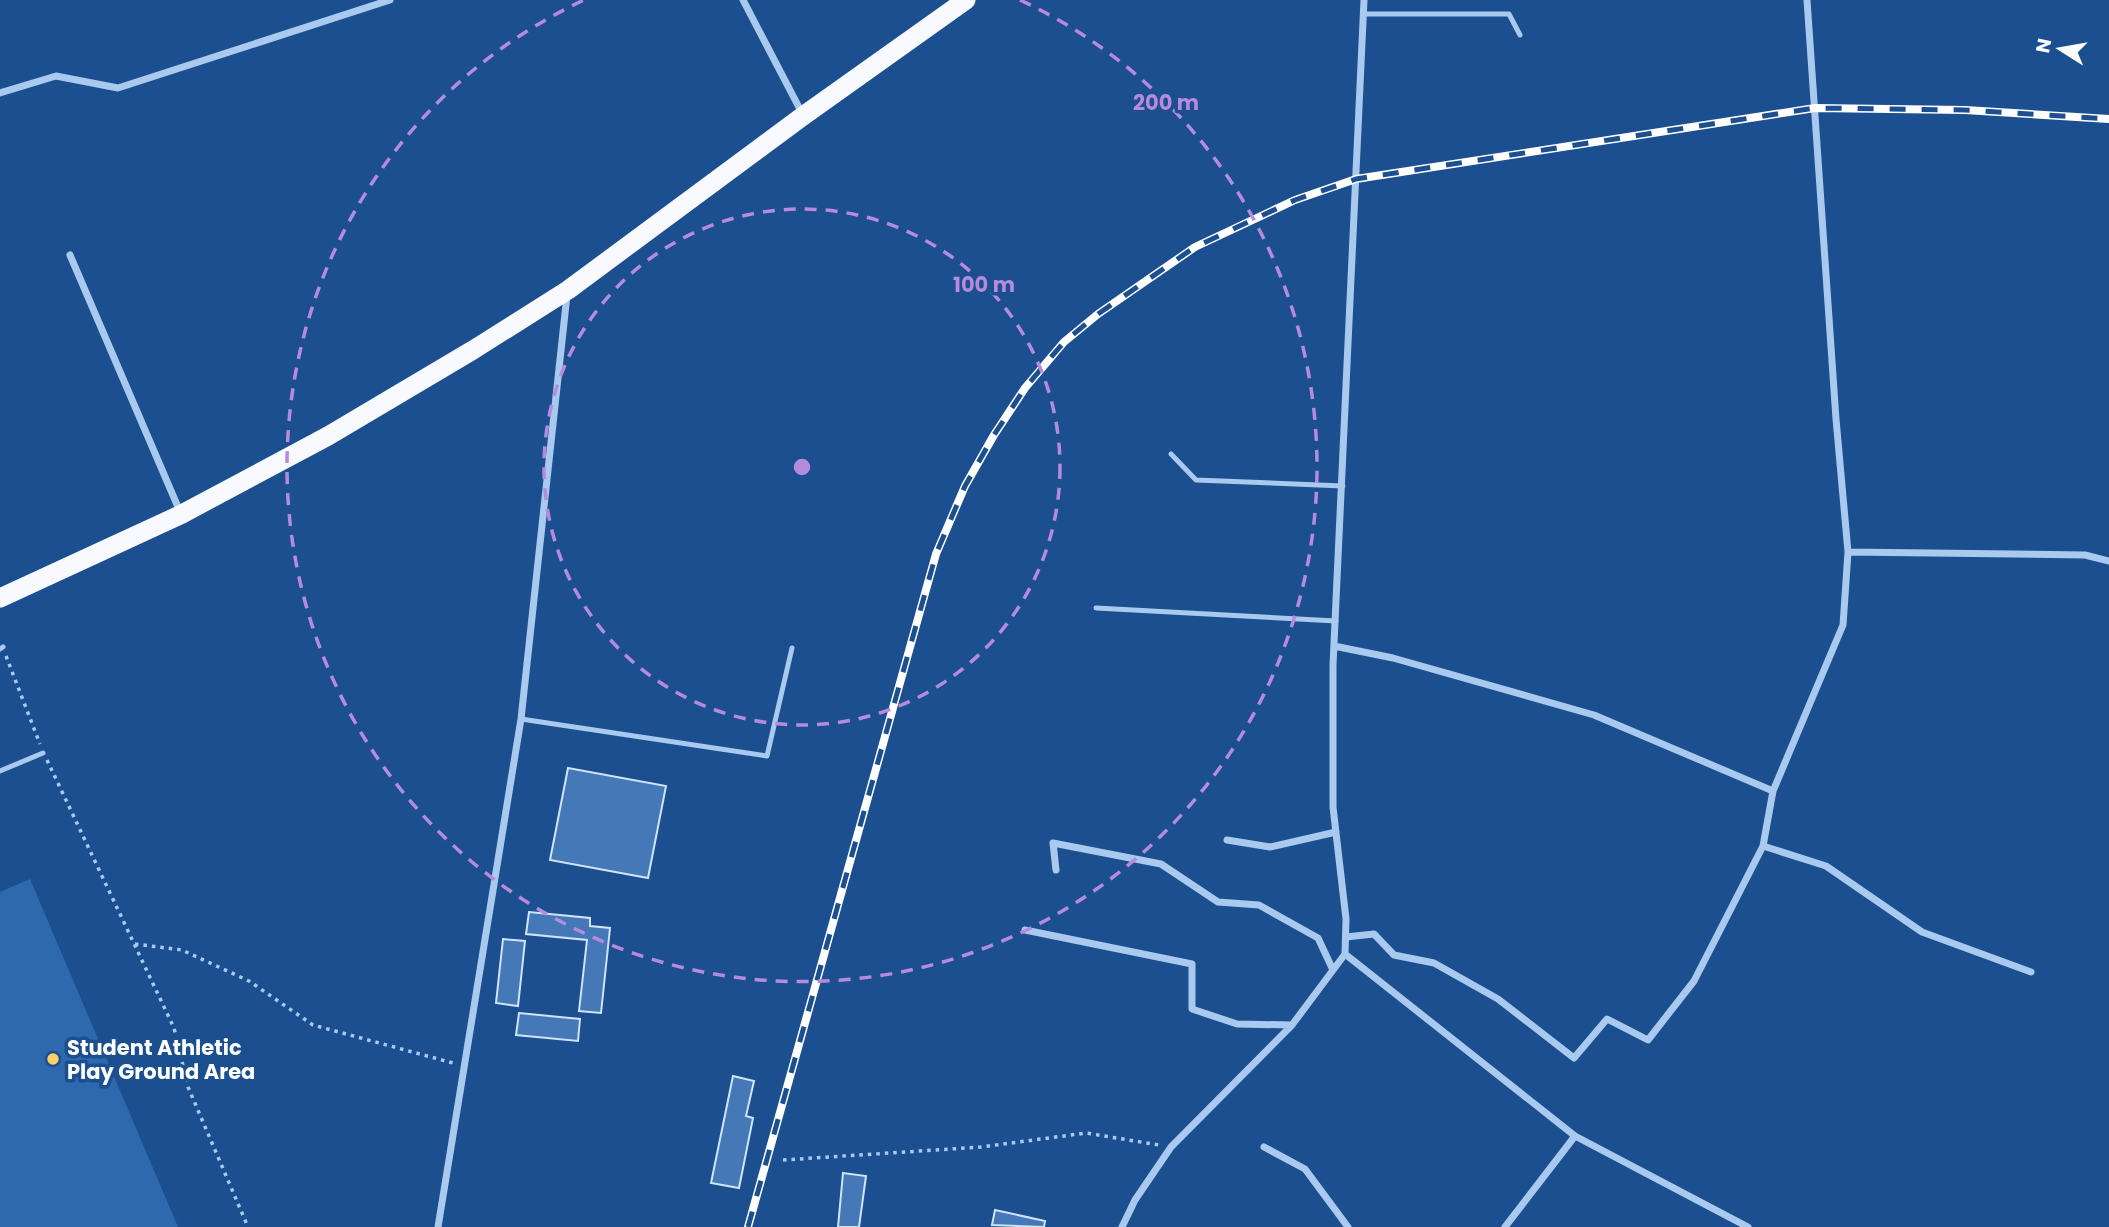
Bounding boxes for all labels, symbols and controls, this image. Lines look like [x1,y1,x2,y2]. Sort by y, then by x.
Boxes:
north arrow [2025,14,2095,84]
text: N [2029,36,2058,55]
text: 200 m [1133,88,1199,117]
text: 100 m [953,270,1015,299]
centre of rings [790,455,814,479]
place label: Student Athletic Play Ground Area [67,1033,255,1086]
marker: Student Athletic Play Ground Area [45,1051,61,1067]

